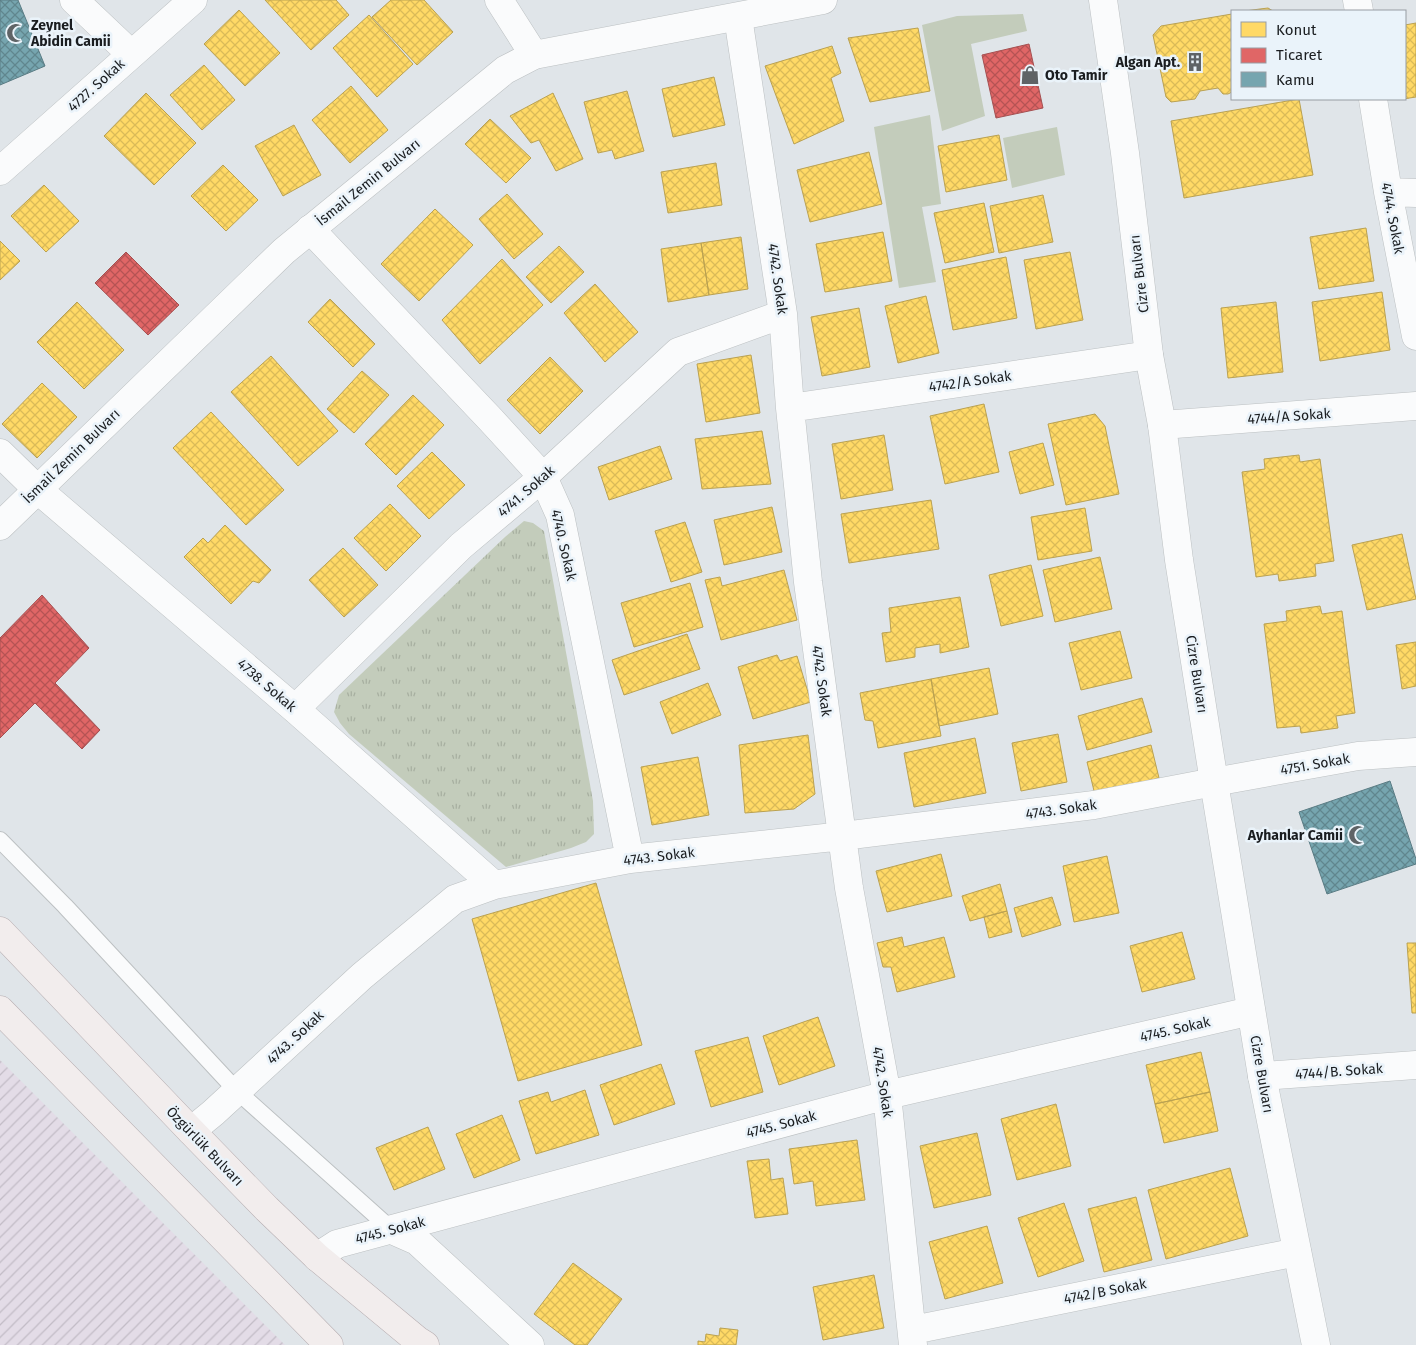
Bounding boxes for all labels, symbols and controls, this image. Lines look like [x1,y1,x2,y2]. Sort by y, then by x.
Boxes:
legend [1231,10,1406,100]
place label: Zeynel Abidin Camii [30,17,111,50]
text: Konut [1276,21,1317,39]
mosque icon: Zeynel Abidin Camii [5,22,27,44]
text: Ticaret [1276,46,1323,64]
building icon: Algan Apt. [1184,51,1206,73]
place label: Algan Apt. [1115,54,1180,71]
street label: 4727. Sokak [64,55,129,115]
shop icon: Oto Tamir [1019,64,1041,86]
place label: Oto Tamir [1045,67,1108,84]
text: Kamu [1276,71,1314,89]
street label: İsmail Zemin Bulvarı [312,134,424,230]
street label: 4744. Sokak [1377,181,1408,256]
street label: Cizre Bulvarı [1126,234,1153,314]
street label: 4742. Sokak [764,242,791,316]
street label: 4742/A Sokak [928,367,1013,396]
street label: İsmail Zemin Bulvarı [18,405,124,507]
street label: 4744/A Sokak [1247,405,1332,428]
street label: 4741. Sokak [494,461,559,521]
street label: 4740. Sokak [547,508,580,583]
street label: Cizre Bulvarı [1182,634,1211,714]
street label: 4742. Sokak [808,644,835,718]
street label: 4738. Sokak [234,655,300,716]
street label: 4751. Sokak [1279,750,1352,779]
street label: 4743. Sokak [1024,796,1099,823]
mosque icon: Ayhanlar Camii [1347,824,1369,846]
place label: Ayhanlar Camii [1247,827,1343,844]
street label: 4743. Sokak [622,844,696,869]
street label: 4743. Sokak [263,1006,328,1068]
street label: 4745. Sokak [1138,1013,1213,1046]
street label: Cizre Bulvarı [1246,1034,1277,1114]
street label: 4742. Sokak [869,1045,897,1120]
street label: 4744/B. Sokak [1295,1060,1384,1083]
street label: Özgürlük Bulvarı [163,1102,247,1190]
street label: 4745. Sokak [744,1107,819,1142]
street label: 4745. Sokak [353,1213,428,1248]
street label: 4742/B Sokak [1062,1275,1149,1308]

